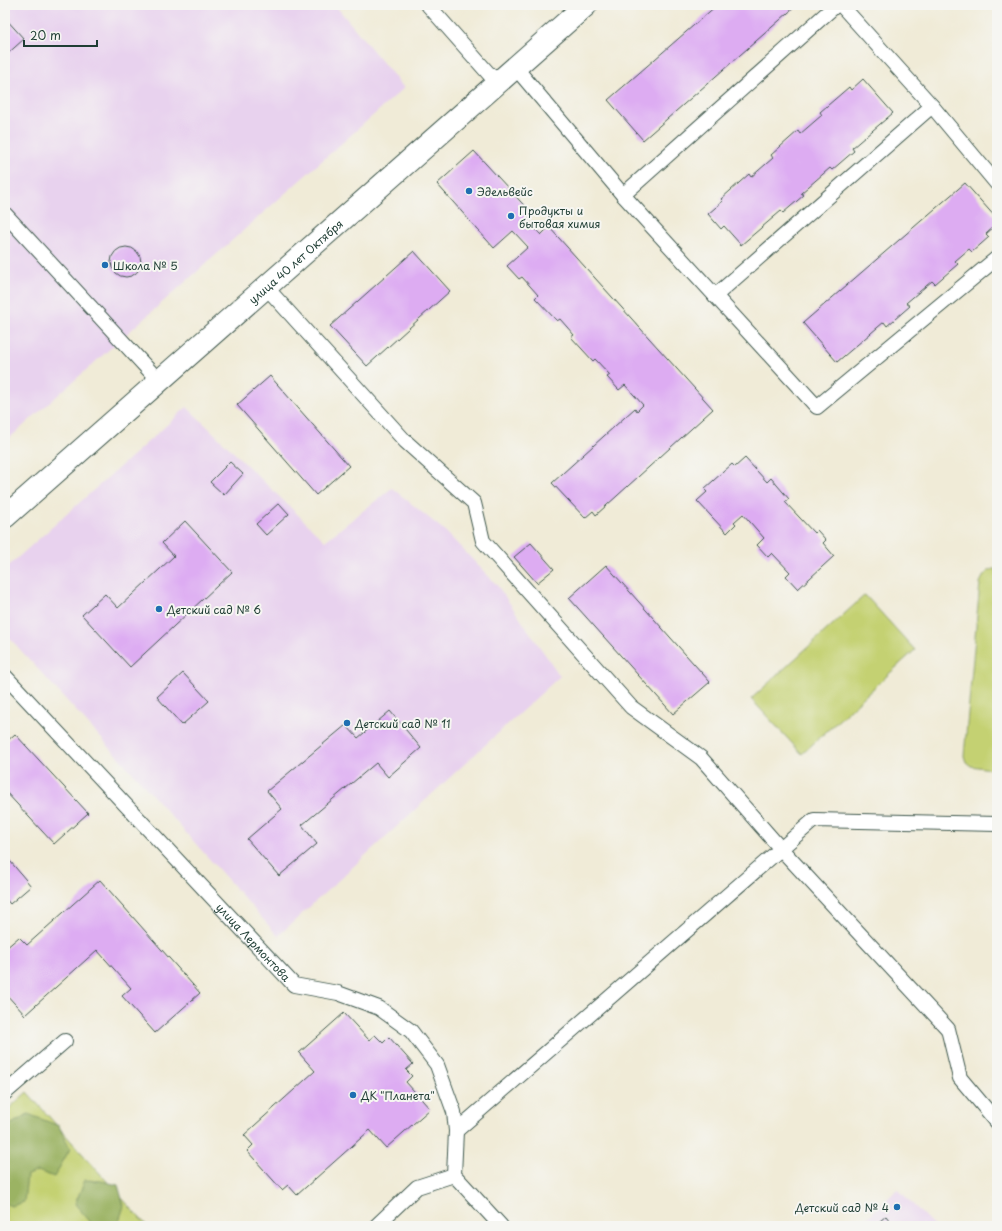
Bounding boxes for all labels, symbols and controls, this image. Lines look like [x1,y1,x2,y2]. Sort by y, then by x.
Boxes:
scale bar [24,22,97,48]
text: 20 m [30,26,61,44]
place label: Эдельвейс [477,183,533,200]
marker: Эдельвейс [464,186,474,196]
place label: Продукты и бытовая химия [519,202,601,232]
marker: Продукты и бытовая химия [506,211,516,221]
street label: улица 40 лет Октября [244,215,346,307]
place label: Школа № 5 [113,257,178,274]
marker: Школа № 5 [100,260,110,270]
place label: Детский сад № 6 [166,601,261,618]
marker: Детский сад № 6 [154,604,164,614]
place label: Детский сад № 11 [354,715,451,732]
marker: Детский сад № 11 [342,718,352,728]
street label: улица Лермонтова [212,899,295,985]
place label: ДК "Планета" [360,1087,435,1104]
marker: ДК "Планета" [348,1090,358,1100]
place label: Детский сад № 4 [794,1199,889,1216]
marker: Детский сад № 4 [892,1202,902,1212]

